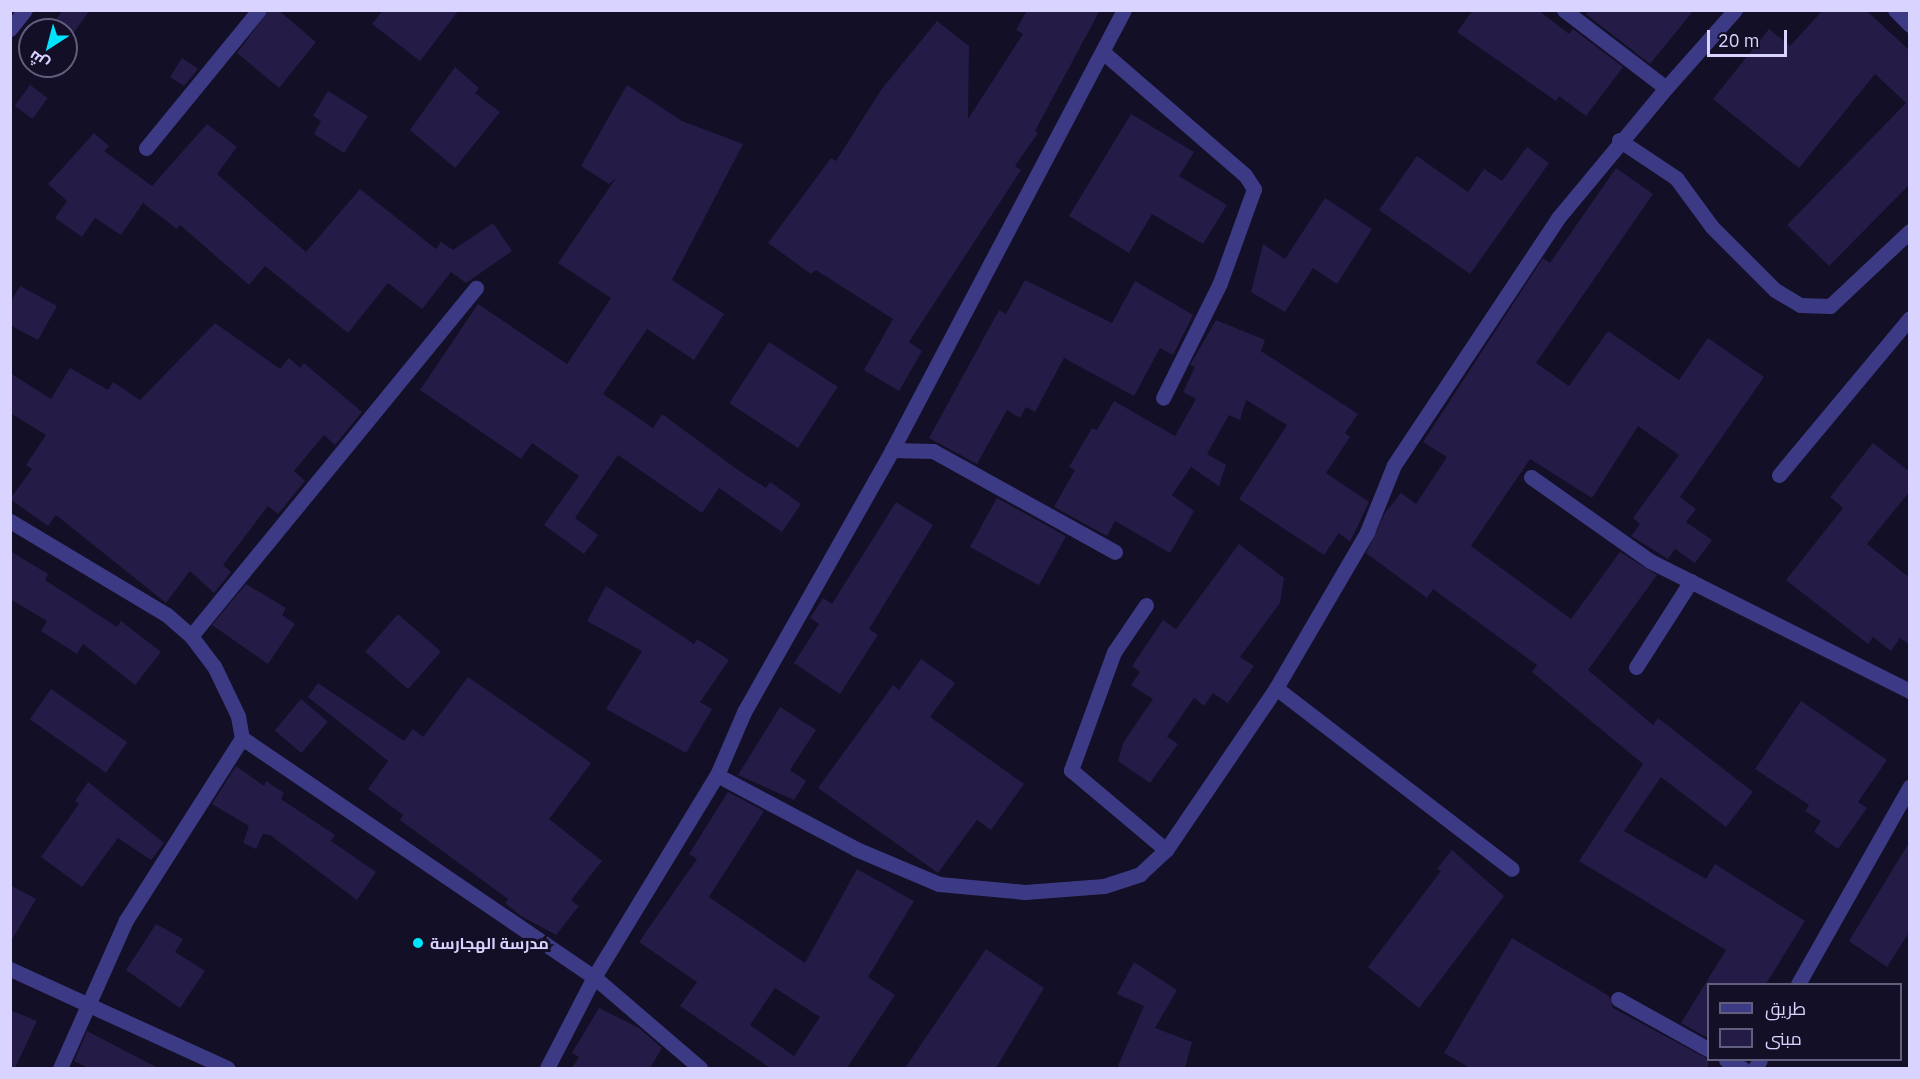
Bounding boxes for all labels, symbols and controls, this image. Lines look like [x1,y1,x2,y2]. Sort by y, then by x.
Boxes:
north arrow [18,18,78,78]
scale bar [1710,18,1790,56]
text: 20 m [1718,29,1760,52]
text: ش [24,47,53,75]
place label: مدرسة الهجارسة [430,933,549,953]
marker: مدرسة الهجارسة [411,936,425,950]
legend [1707,983,1902,1061]
text: طريق [1765,997,1806,1020]
text: مبنى [1765,1027,1802,1050]

